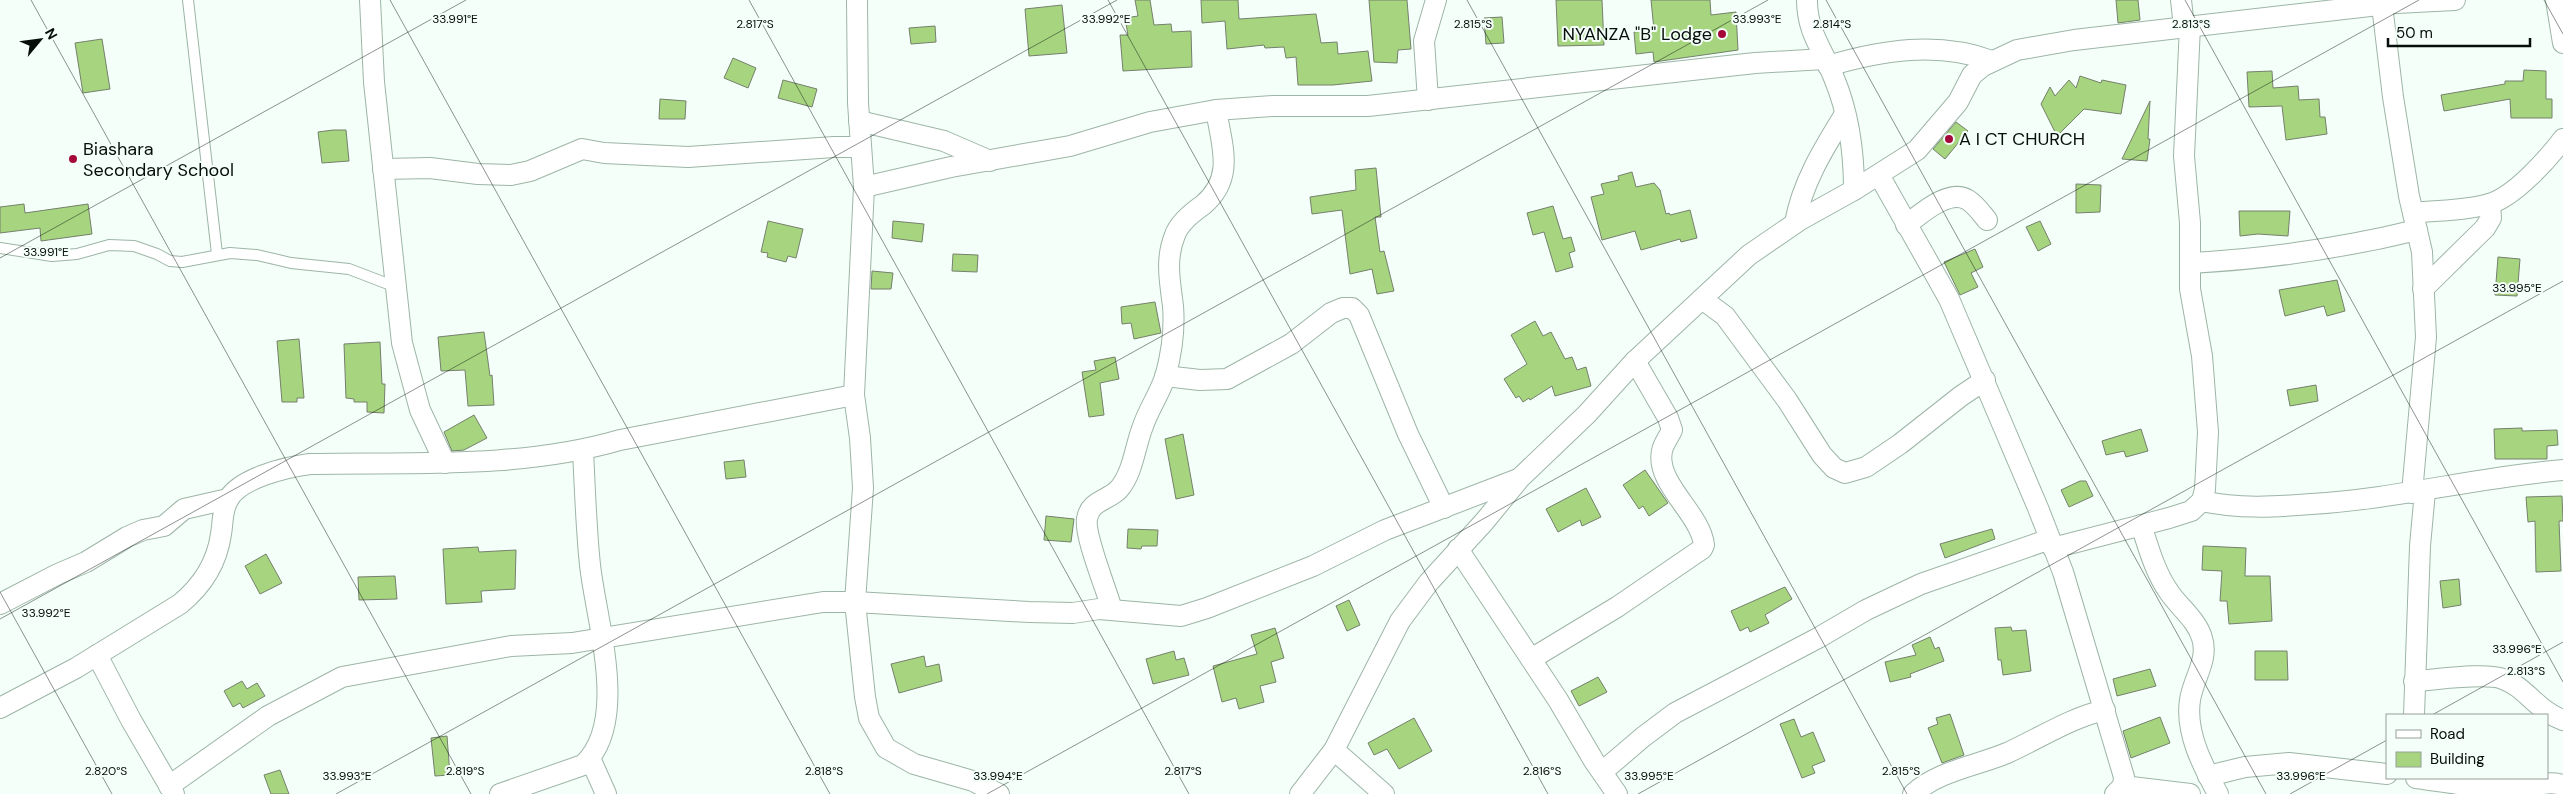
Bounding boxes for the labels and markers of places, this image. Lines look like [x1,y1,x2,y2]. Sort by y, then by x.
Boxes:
place label: NYANZA "B" Lodge [1562,22,1712,46]
marker: NYANZA "B" Lodge [1716,28,1728,40]
place label: A I CT CHURCH [1959,127,2085,151]
marker: A I CT CHURCH [1943,133,1955,145]
place label: Biashara Secondary School [83,137,234,182]
marker: Biashara Secondary School [67,153,79,165]

